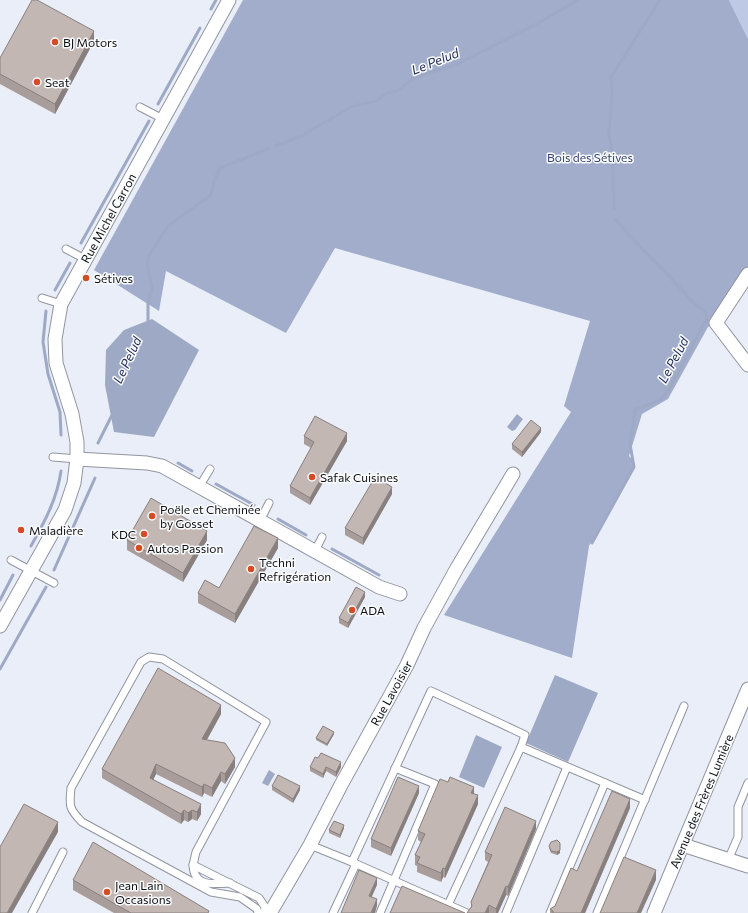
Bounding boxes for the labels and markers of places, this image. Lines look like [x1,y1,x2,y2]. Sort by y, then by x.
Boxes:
place label: BJ Motors [63,35,117,50]
marker: BJ Motors [50,37,60,47]
place label: Seat [45,75,70,89]
marker: Seat [32,77,42,87]
place label: Sétives [94,271,133,285]
marker: Sétives [81,273,91,283]
place label: Safak Cuisines [320,470,398,484]
marker: Safak Cuisines [307,472,317,482]
place label: Poële et Cheminée by Gosset [160,502,260,530]
marker: Poële et Cheminée by Gosset [147,511,157,521]
place label: Maladière [29,523,83,537]
marker: Maladière [16,525,26,535]
place label: KDC [111,527,136,541]
marker: KDC [139,529,149,539]
place label: Autos Passion [147,541,223,555]
marker: Autos Passion [134,543,144,553]
place label: Techni Refrigération [259,555,331,583]
marker: Techni Refrigération [246,564,256,574]
place label: ADA [360,603,385,617]
marker: ADA [347,605,357,615]
place label: Jean Lain Occasions [115,878,171,906]
marker: Jean Lain Occasions [102,887,112,897]

